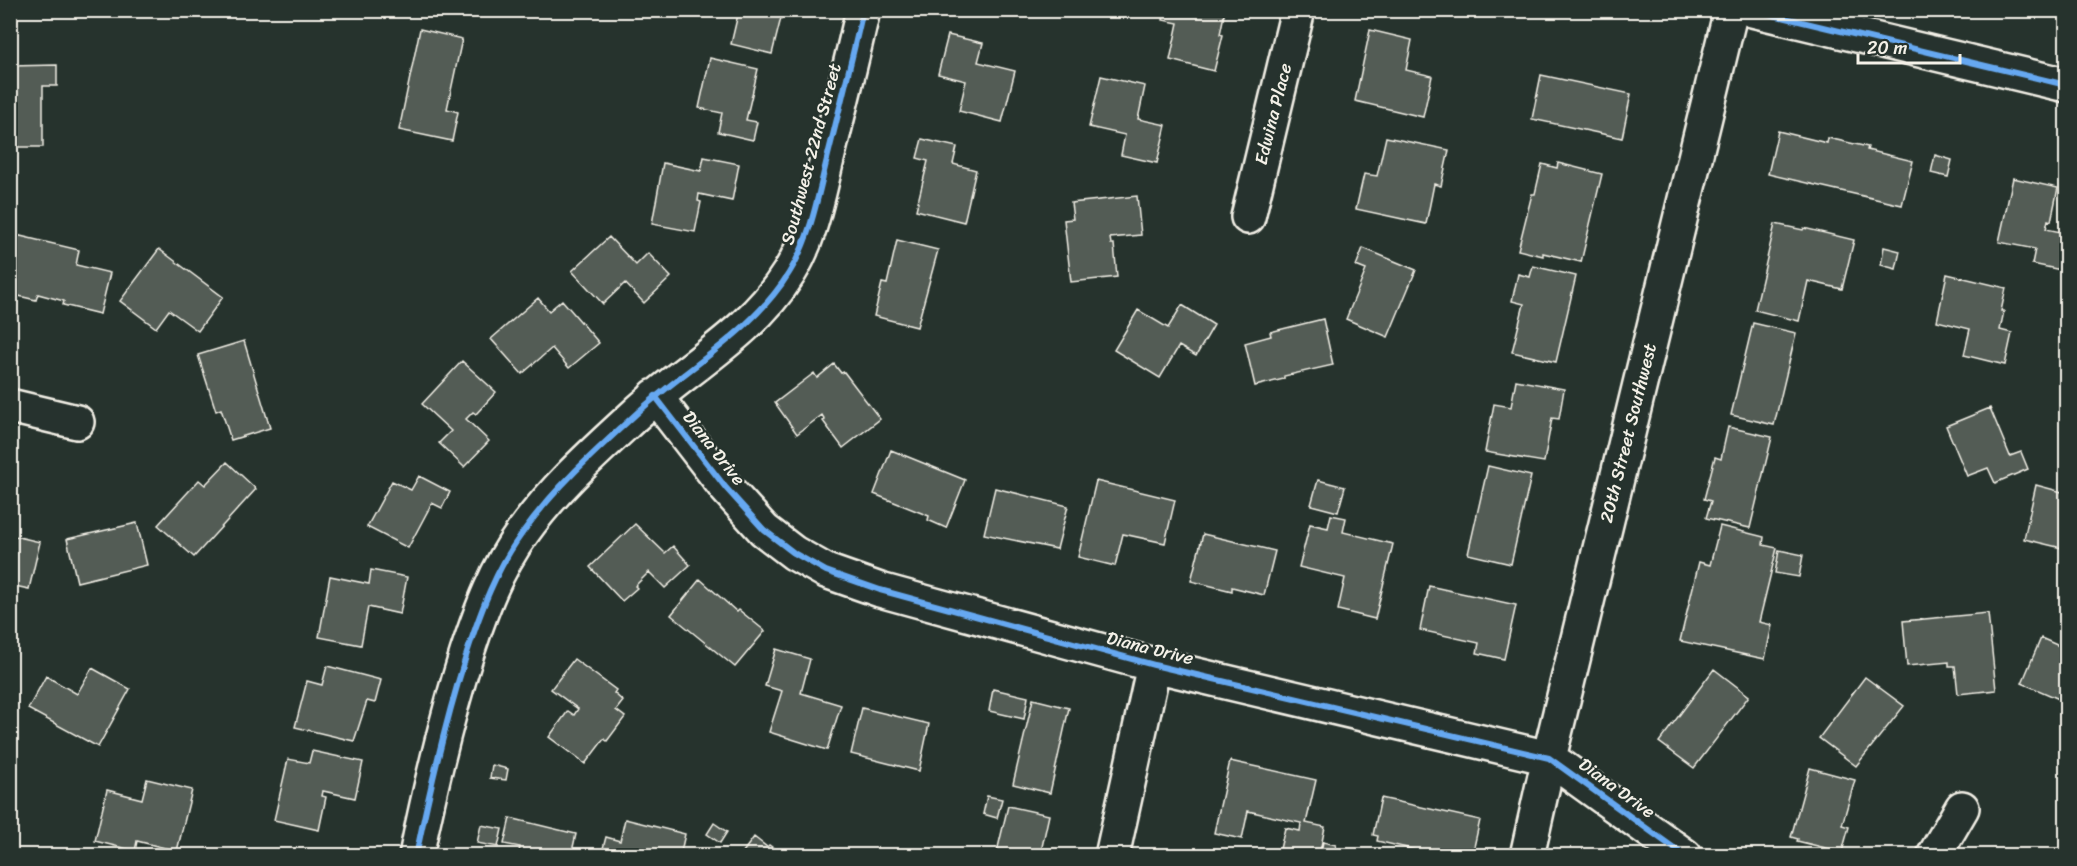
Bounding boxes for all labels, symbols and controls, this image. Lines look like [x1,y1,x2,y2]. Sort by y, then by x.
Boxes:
scale bar [1858,27,1960,65]
text: 20 m [1867,32,1907,64]
street label: Southwest 22nd Street [771,59,851,248]
street label: Edwina Place [1245,60,1301,168]
street label: 20th Street Southwest [1590,340,1666,526]
street label: Diana Drive [674,403,754,493]
street label: Diana Drive [1103,622,1197,674]
street label: Diana Drive [1572,749,1662,827]

